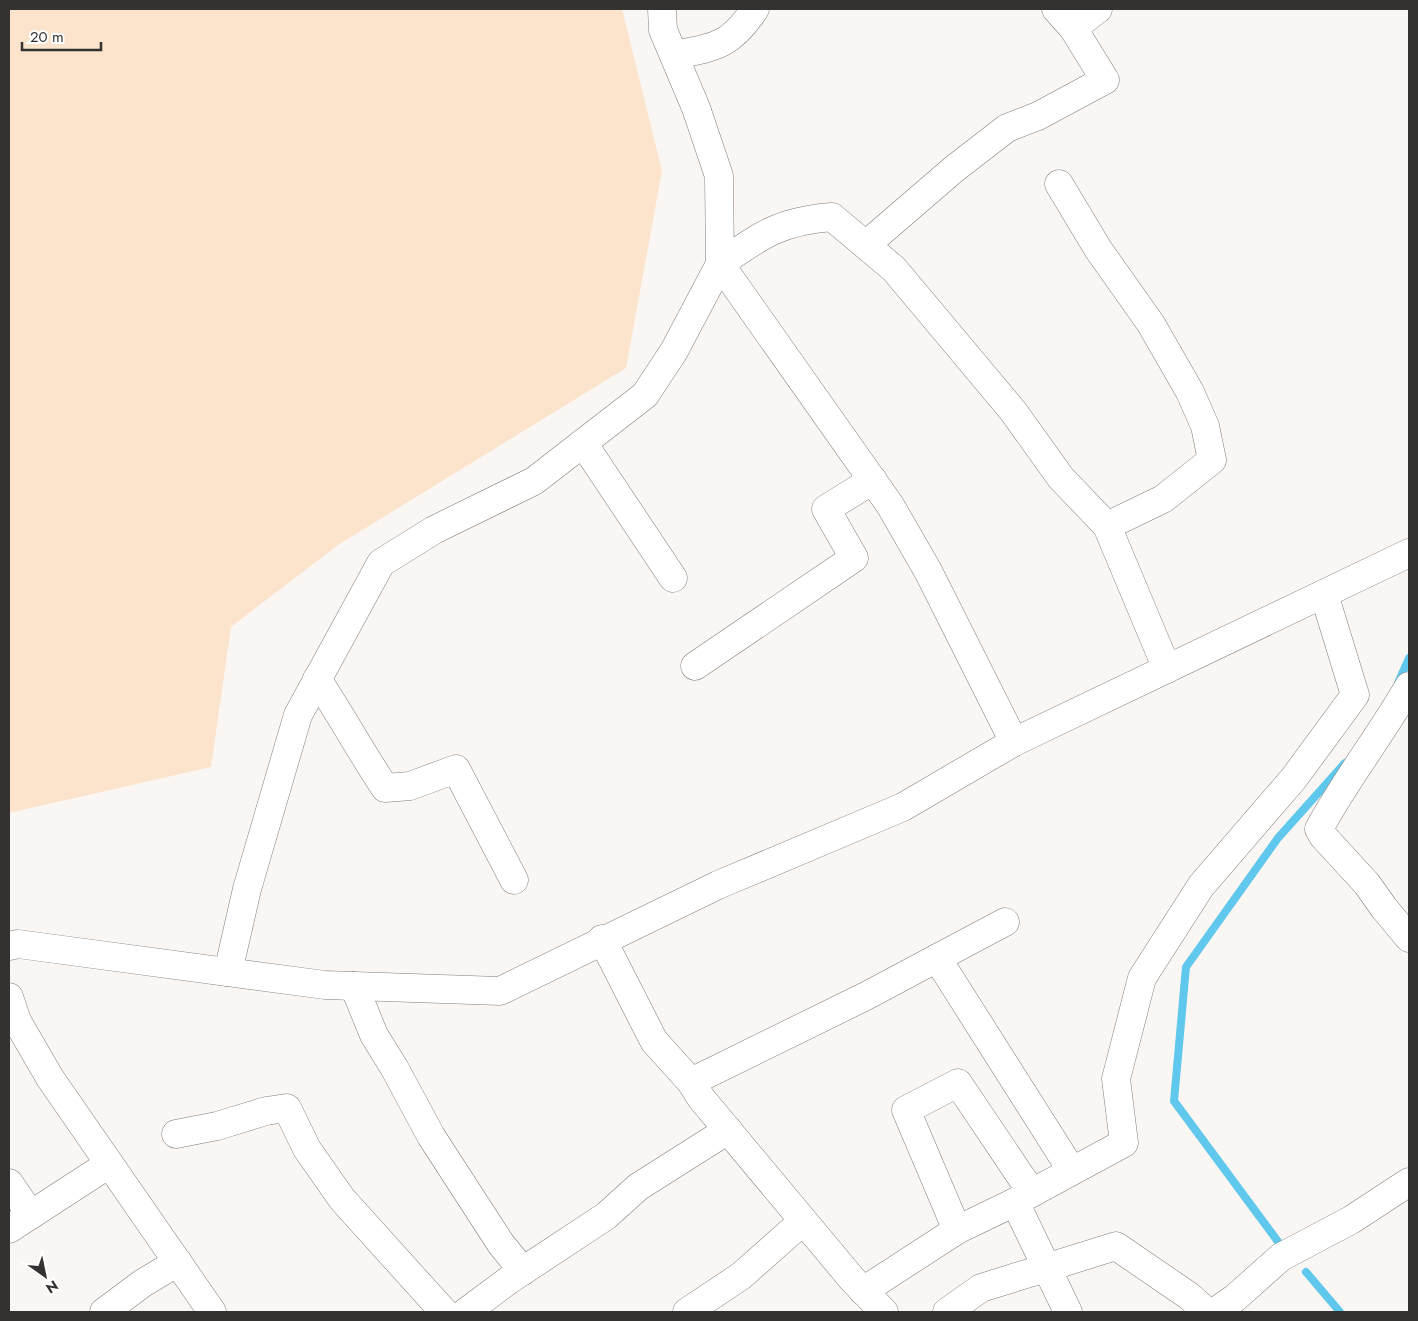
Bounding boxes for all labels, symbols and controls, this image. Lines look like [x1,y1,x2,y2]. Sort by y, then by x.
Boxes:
scale bar [22,20,101,52]
text: 20 m [30,26,64,48]
north arrow [20,1251,70,1301]
text: N [42,1275,62,1298]

